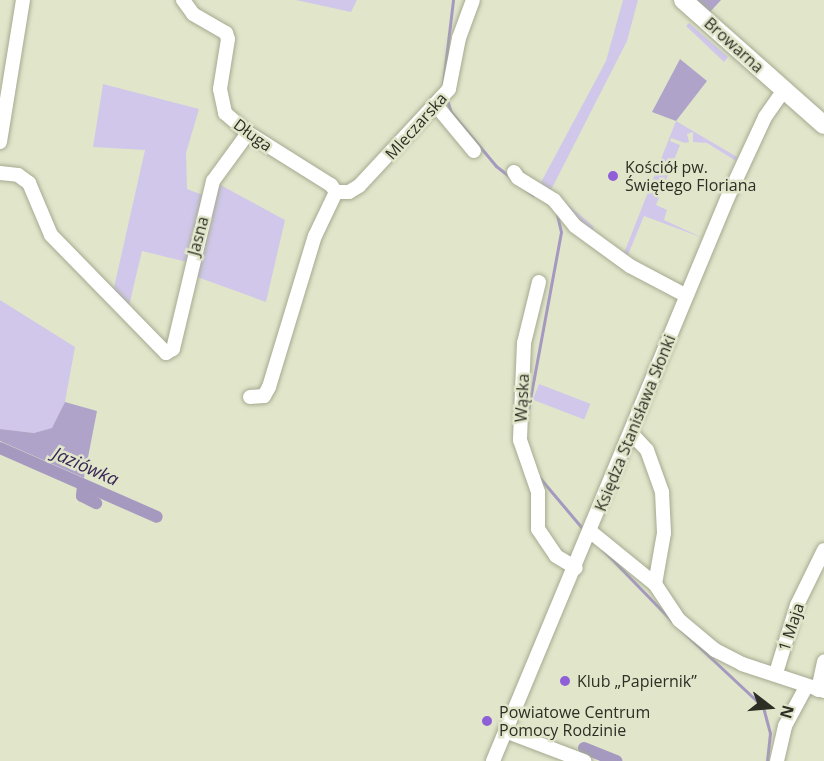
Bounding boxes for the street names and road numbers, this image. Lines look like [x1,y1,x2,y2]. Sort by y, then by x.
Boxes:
street label: Browarna [700,13,768,77]
street label: Mleczarska [381,89,451,163]
street label: Długa [230,115,276,155]
street label: Jasna [184,214,212,258]
street label: Księdza Stanisława Słonki [591,332,679,514]
street label: Wąska [511,373,533,423]
street label: 1 Maja [774,600,808,654]

